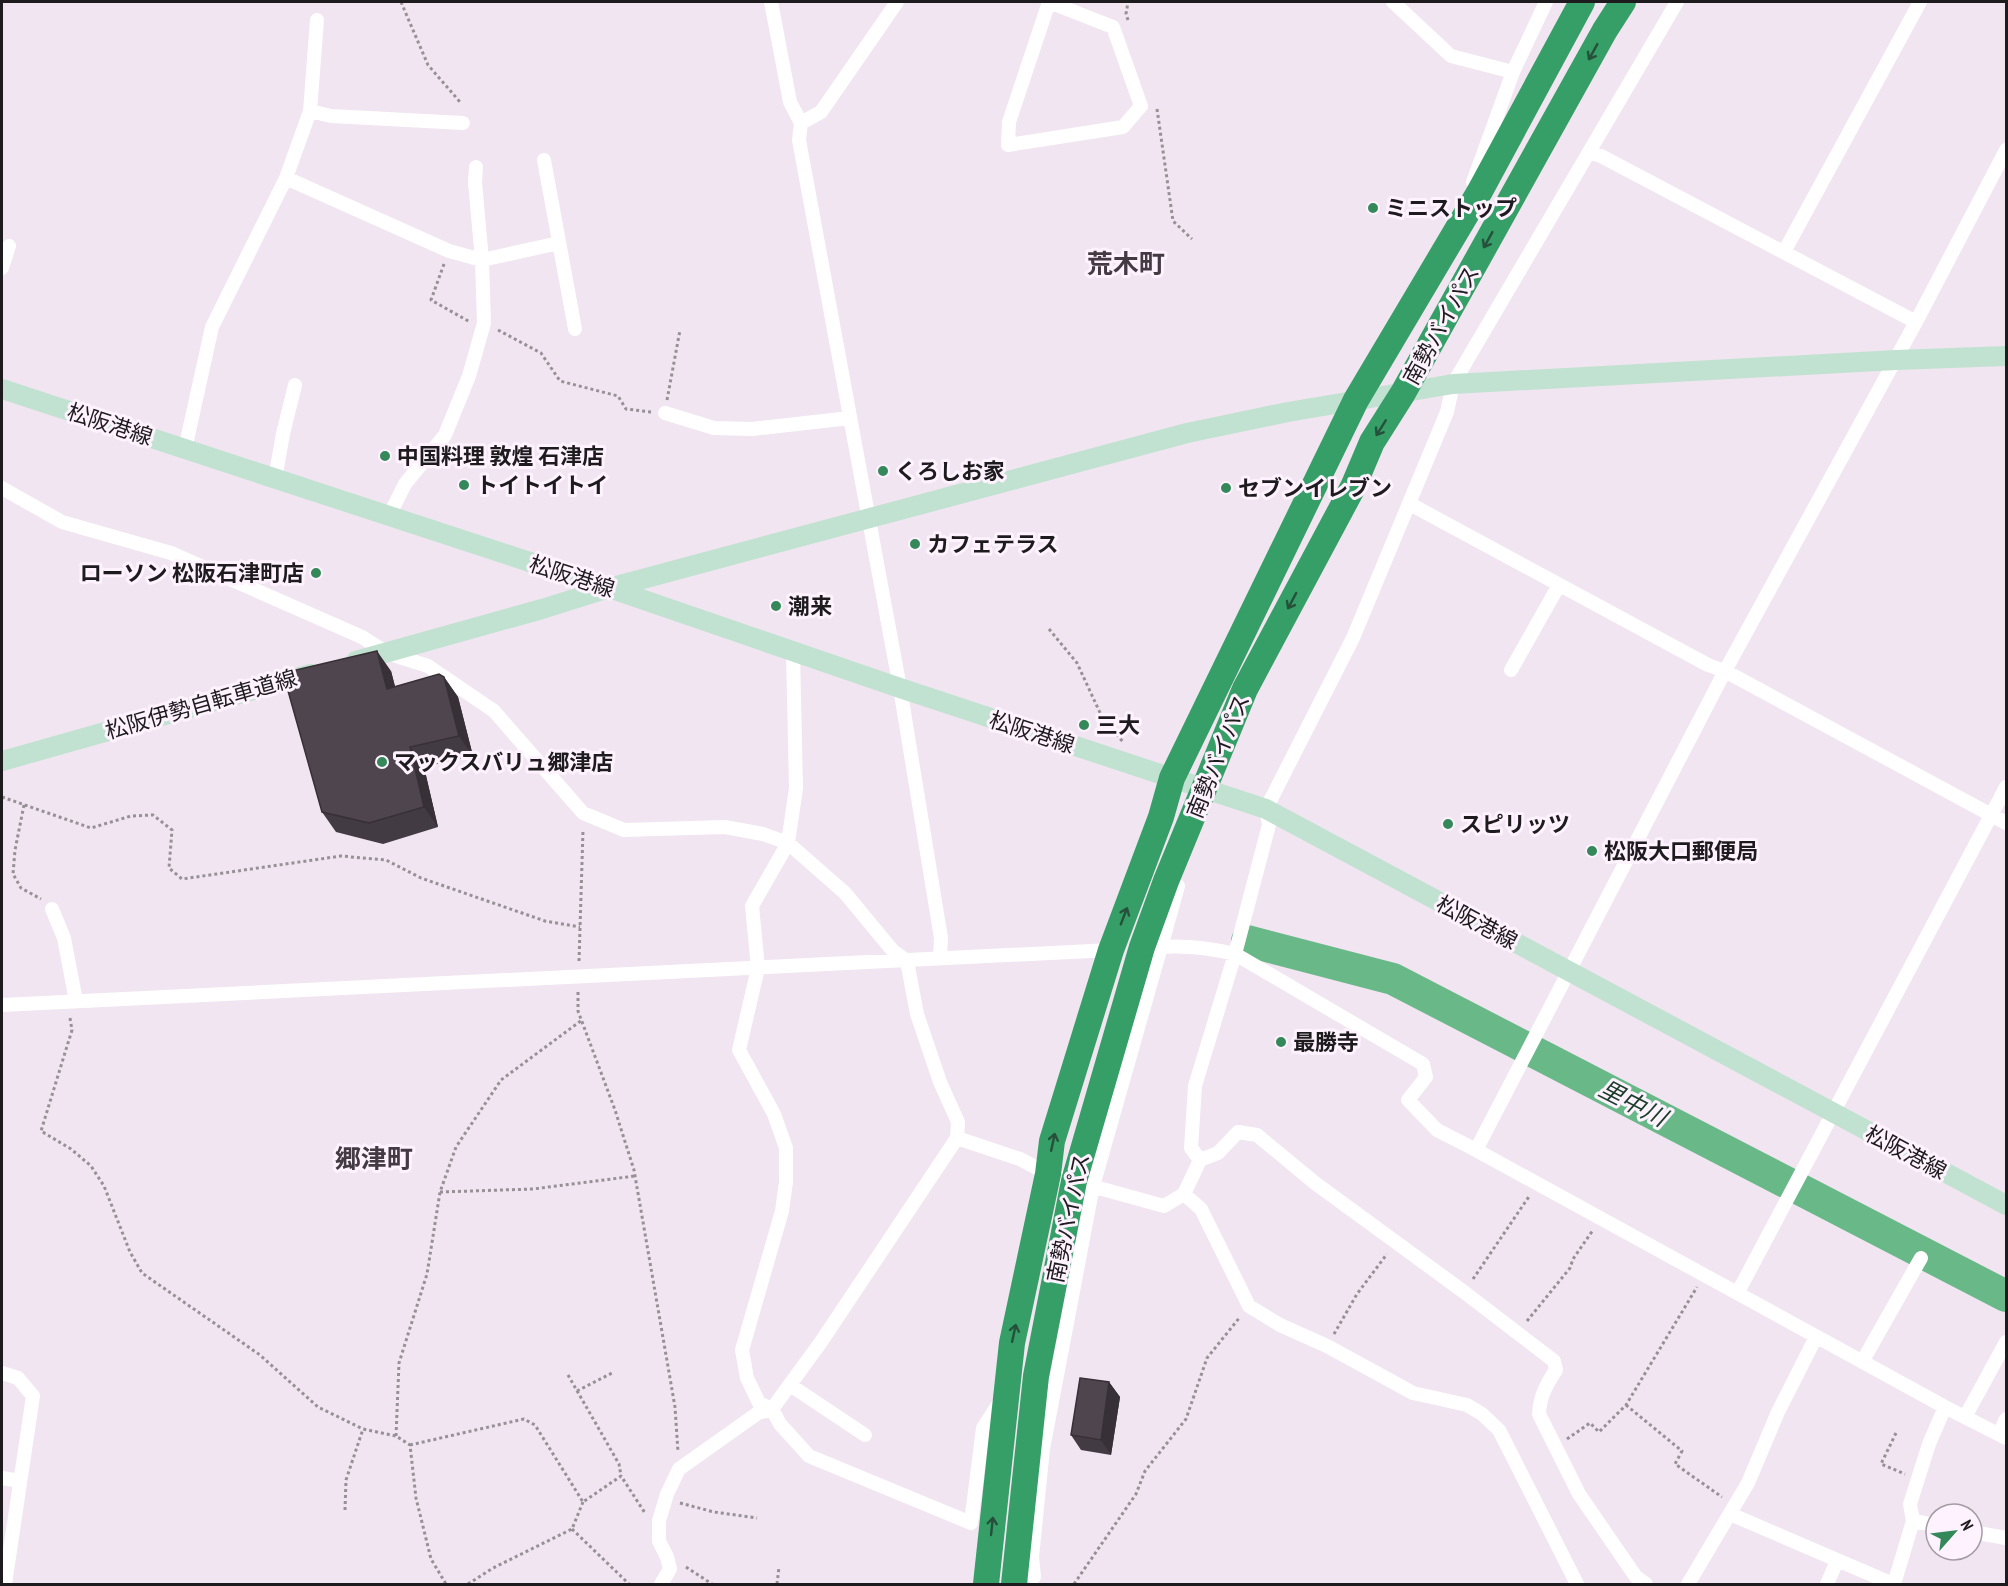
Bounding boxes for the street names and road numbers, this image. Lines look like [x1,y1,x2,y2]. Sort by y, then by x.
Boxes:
street label: 南勢バイパス [1397,261,1485,389]
street label: 松阪港線 [64,397,156,451]
street label: 松阪港線 [526,549,618,603]
street label: 松阪伊勢自転車道線 [102,663,300,745]
street label: 南勢バイパス [1180,690,1256,822]
street label: 松阪港線 [986,705,1078,759]
street label: 松阪港線 [1432,889,1522,955]
street label: 松阪港線 [1861,1119,1951,1185]
street label: 南勢バイパス [1041,1151,1095,1285]

